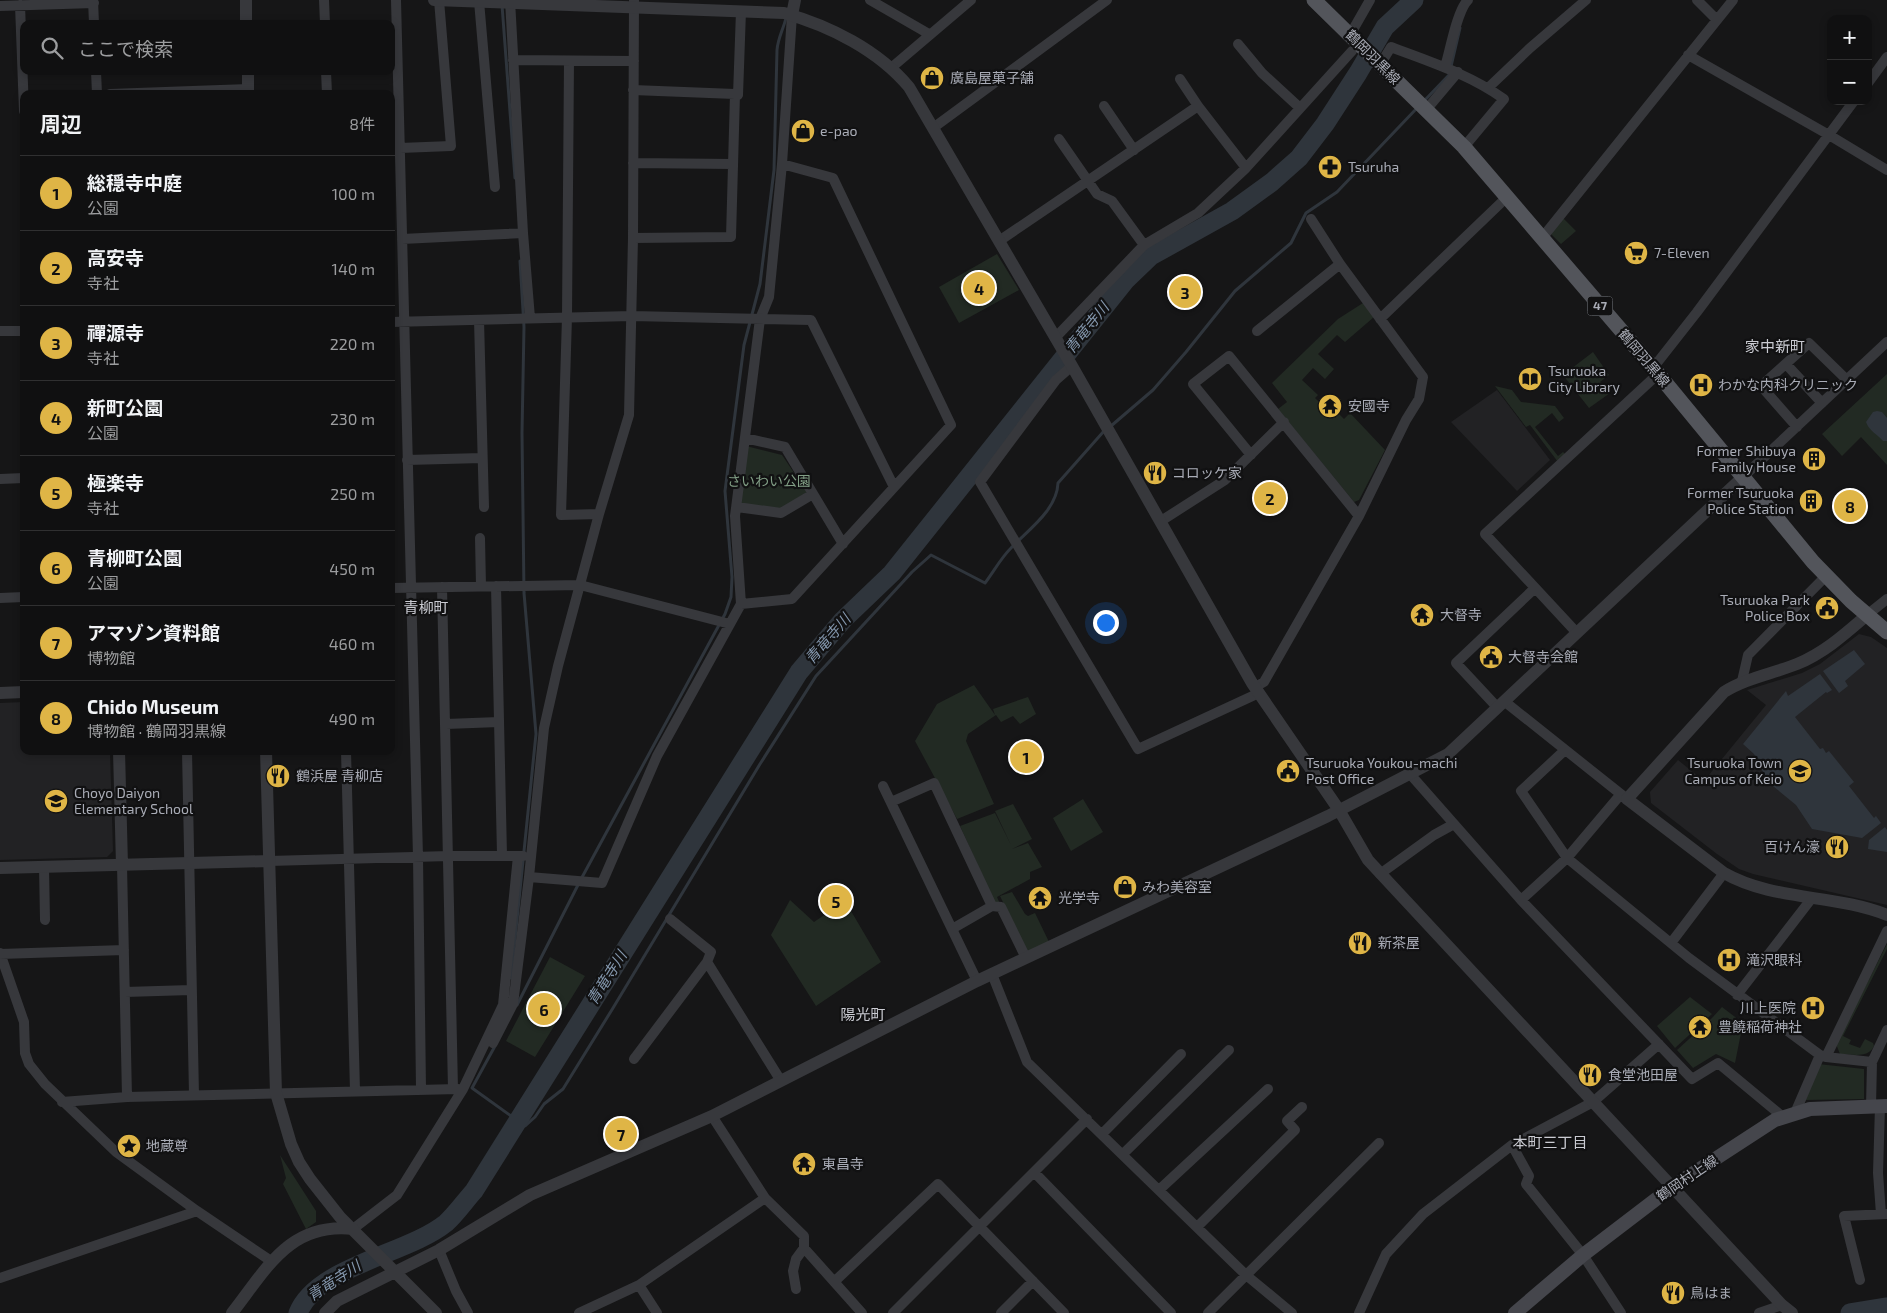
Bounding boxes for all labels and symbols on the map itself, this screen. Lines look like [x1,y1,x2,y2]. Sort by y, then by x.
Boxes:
street label: 鶴岡羽黒線 [1343,26,1404,87]
shop icon: 廣島屋菓子舗 [919,65,945,91]
place label: 廣島屋菓子舗 [950,69,1034,86]
shop icon: e-pao [790,118,816,144]
place label: e-pao [820,122,858,139]
pharmacy icon: Tsuruha [1317,154,1343,180]
place label: Tsuruha [1348,158,1399,175]
supermarket icon: 7-Eleven [1623,240,1649,266]
place label: 7-Eleven [1654,244,1710,261]
pin: 4 [963,269,995,307]
pin: 3 [1169,273,1201,311]
road number: 47 [1588,296,1612,316]
water label: 青竜寺川 [1060,297,1113,356]
street label: 鶴岡羽黒線 [1615,325,1673,390]
district label: 家中新町 [1745,337,1805,355]
place label: Tsuruoka City Library [1548,362,1621,395]
library icon: Tsuruoka City Library [1517,366,1543,392]
hospital icon: わかな内科クリニック [1688,372,1714,398]
place label: わかな内科クリニック [1718,376,1858,393]
temple icon: 安國寺 [1317,393,1343,419]
place label: 安國寺 [1348,397,1390,414]
place label: Former Shibuya Family House [1696,442,1796,475]
building icon: Former Shibuya Family House [1801,446,1827,472]
restaurant icon: コロッケ家 [1142,460,1168,486]
place label: コロッケ家 [1172,464,1242,481]
park label: さいわい公園 [727,472,811,489]
pin: 2 [1254,479,1286,517]
place label: Former Tsuruoka Police Station [1687,484,1794,517]
pin: 8 [1834,487,1866,525]
building icon: Former Tsuruoka Police Station [1798,488,1824,514]
place label: Tsuruoka Park Police Box [1720,591,1811,624]
public building icon: Tsuruoka Park Police Box [1814,595,1840,621]
district label: 青柳町 [403,598,449,616]
temple icon: 大督寺 [1409,602,1435,628]
place label: 大督寺 [1440,606,1482,623]
water label: 青竜寺川 [801,608,855,667]
your location [1093,610,1119,636]
public building icon: 大督寺会館 [1478,644,1504,670]
place label: 大督寺会館 [1508,648,1578,665]
pin: 1 [1010,738,1042,776]
place label: Tsuruoka Youkou-machi Post Office [1306,754,1457,787]
place label: Tsuruoka Town Campus of Keio [1685,754,1782,787]
public building icon: Tsuruoka Youkou-machi Post Office [1275,758,1301,784]
school or university icon: Tsuruoka Town Campus of Keio [1787,758,1813,784]
restaurant icon: 鶴浜屋 青柳店 [265,763,291,789]
place label: 鶴浜屋 青柳店 [296,767,383,784]
place label: Choyo Daiyon Elementary School [74,784,194,817]
school or university icon: Choyo Daiyon Elementary School [43,788,69,814]
restaurant icon: 百けん濠 [1824,834,1850,860]
place label: 百けん濠 [1764,838,1820,855]
shop icon: みわ美容室 [1112,874,1138,900]
place label: みわ美容室 [1142,878,1212,895]
pin: 5 [820,882,852,920]
temple icon: 光学寺 [1027,885,1053,911]
place label: 光学寺 [1058,889,1100,906]
restaurant icon: 新茶屋 [1347,930,1373,956]
place label: 新茶屋 [1378,934,1420,951]
water label: 青竜寺川 [583,946,631,1008]
hospital icon: 滝沢眼科 [1716,947,1742,973]
place label: 滝沢眼科 [1746,951,1802,968]
pin: 6 [528,990,560,1028]
hospital icon: 川上医院 [1800,995,1826,1021]
place label: 川上医院 [1740,999,1796,1016]
district label: 陽光町 [840,1005,886,1023]
temple icon: 豊饒稲荷神社 [1687,1014,1713,1040]
place label: 豊饒稲荷神社 [1718,1018,1802,1035]
restaurant icon: 食堂池田屋 [1577,1062,1603,1088]
place label: 食堂池田屋 [1608,1066,1678,1083]
pin: 7 [605,1115,637,1153]
place icon: 地蔵尊 [116,1133,142,1159]
district label: 本町三丁目 [1512,1133,1588,1151]
place label: 地蔵尊 [146,1137,188,1154]
temple icon: 東昌寺 [791,1151,817,1177]
street label: 鶴岡村上線 [1653,1151,1720,1204]
place label: 東昌寺 [822,1155,864,1172]
water label: 青竜寺川 [303,1255,365,1304]
restaurant icon: 鳥はま [1660,1280,1686,1306]
place label: 鳥はま [1690,1284,1732,1301]

